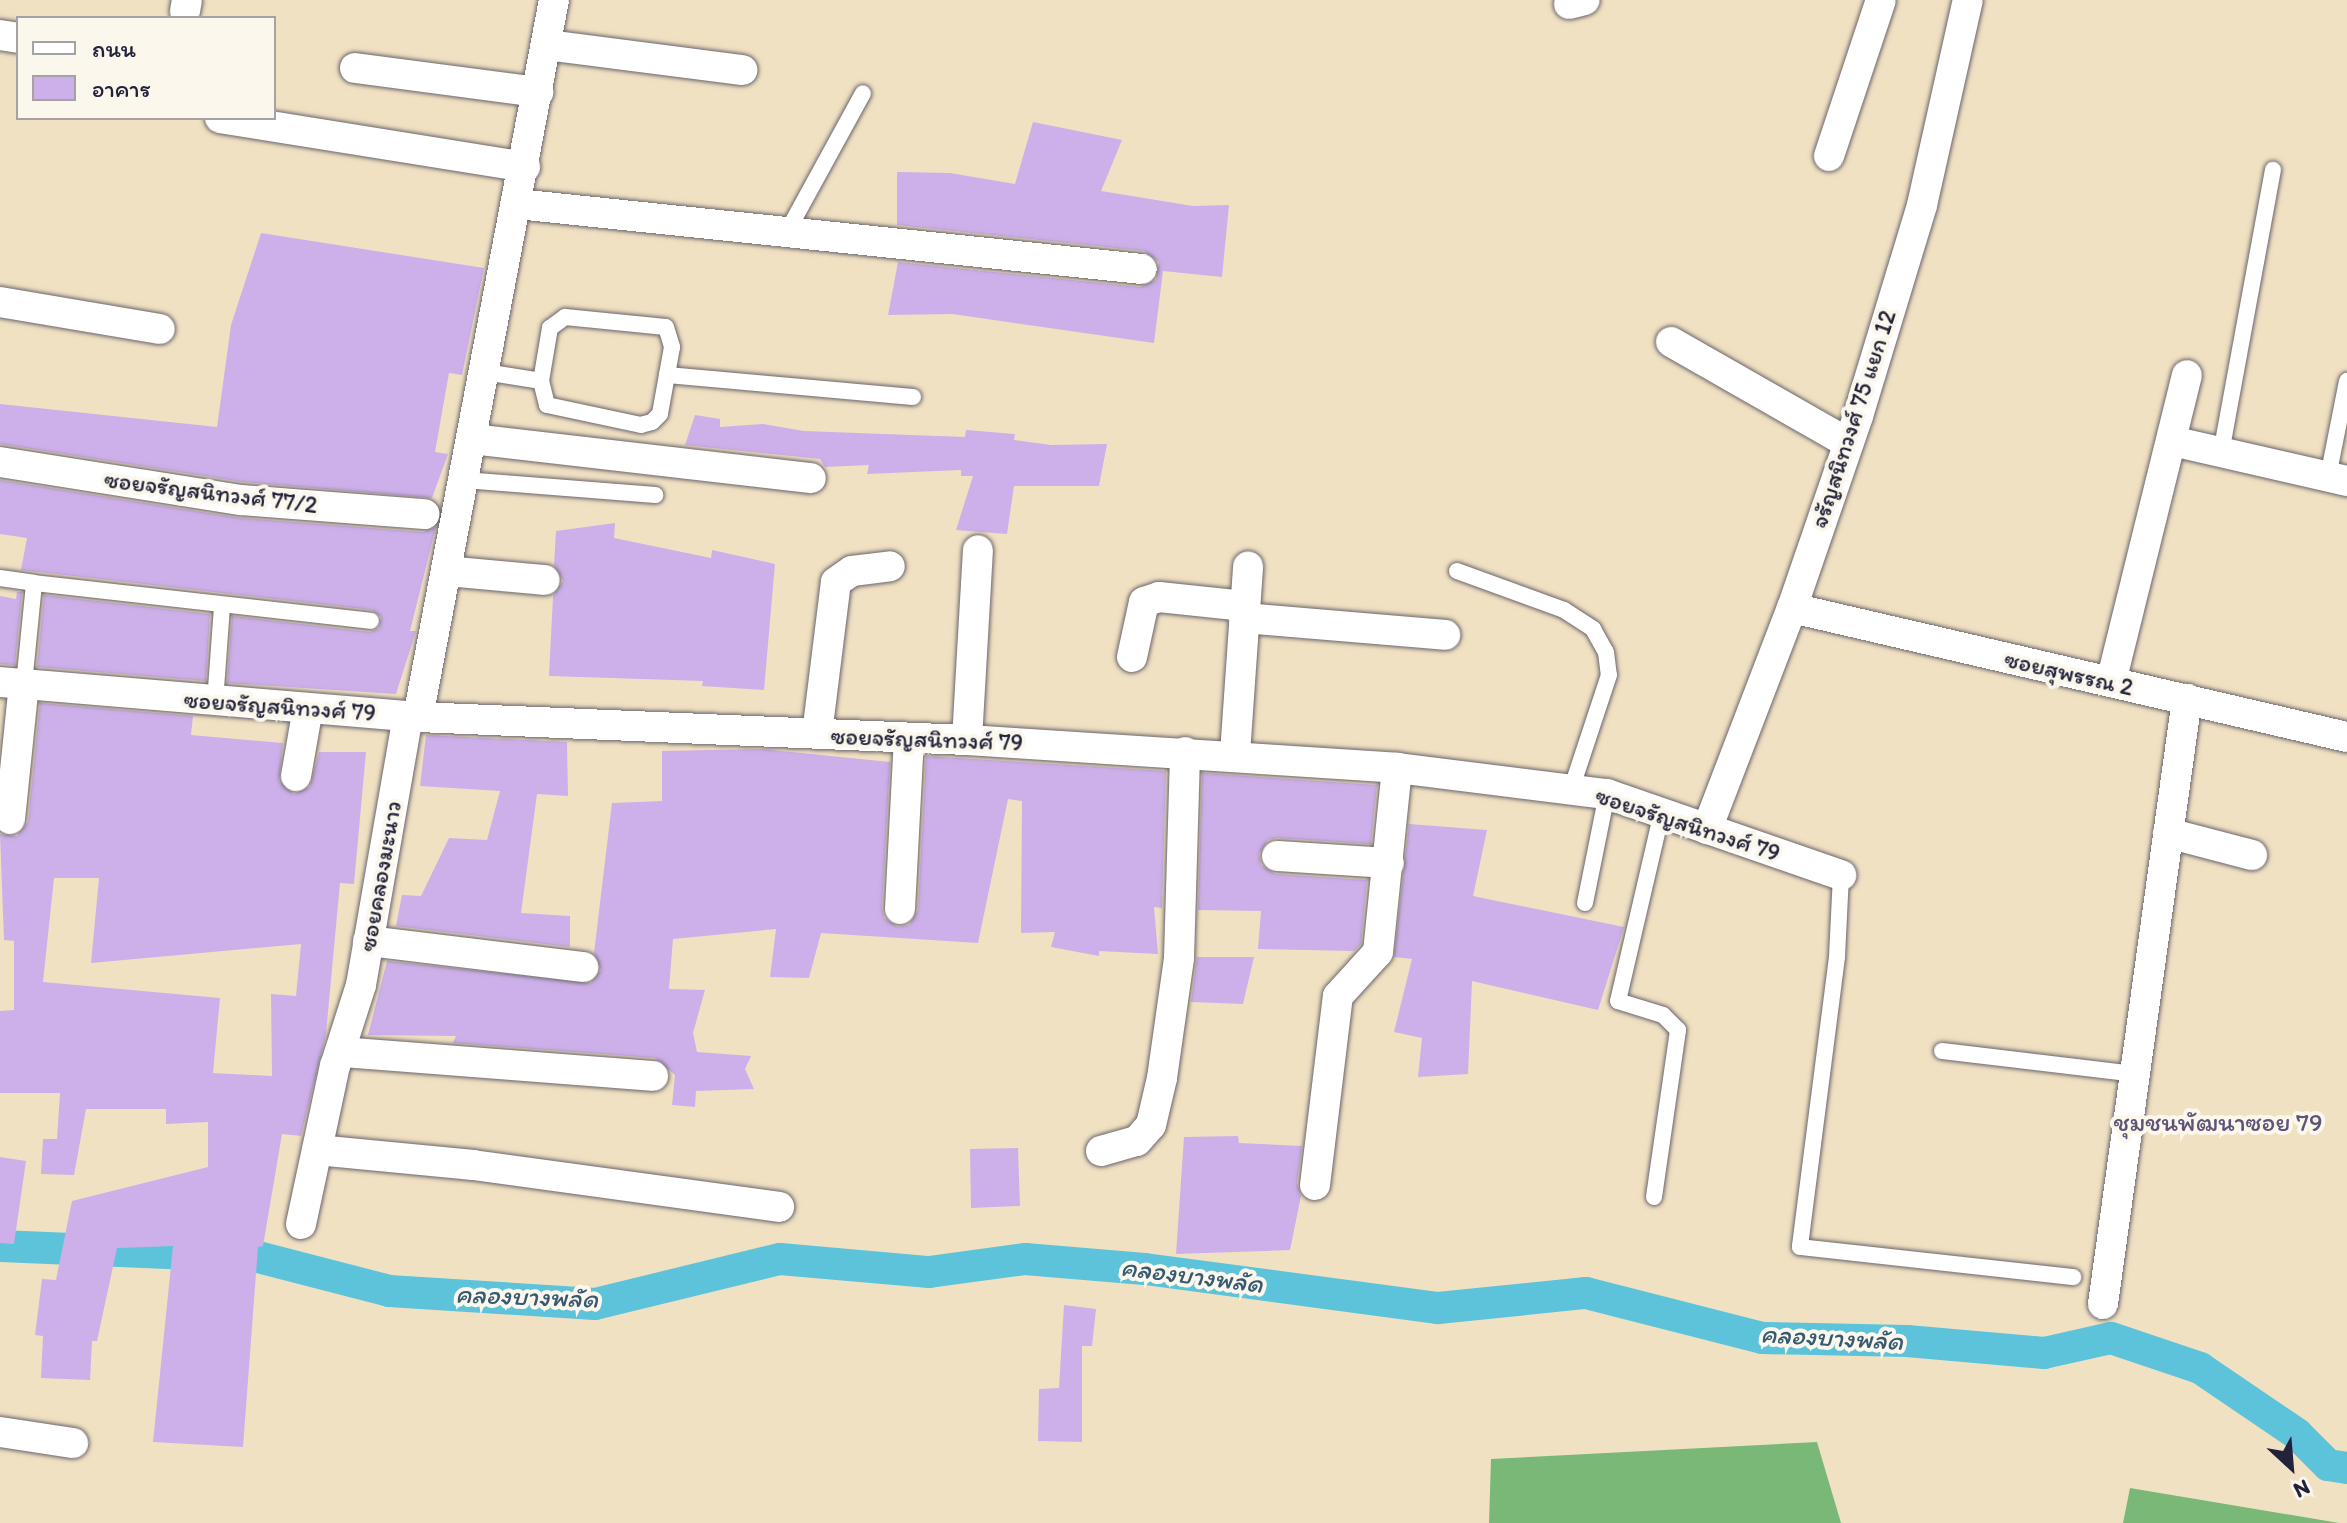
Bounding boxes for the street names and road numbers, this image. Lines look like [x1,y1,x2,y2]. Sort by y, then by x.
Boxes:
street label: จรัญสนิทวงศ์ 75 แยก 12 [1804,306,1902,532]
street label: ซอยจรัญสนิทวงศ์ 77/2 [103,465,319,519]
street label: ซอยสุพรรณ 2 [2002,644,2136,702]
street label: ซอยจรัญสนิทวงศ์ 79 [183,685,377,727]
street label: ซอยจรัญสนิทวงศ์ 79 [830,721,1024,757]
street label: ซอยจรัญสนิทวงศ์ 79 [1592,781,1784,867]
street label: ซอยคลองมะนาว [353,798,407,954]

